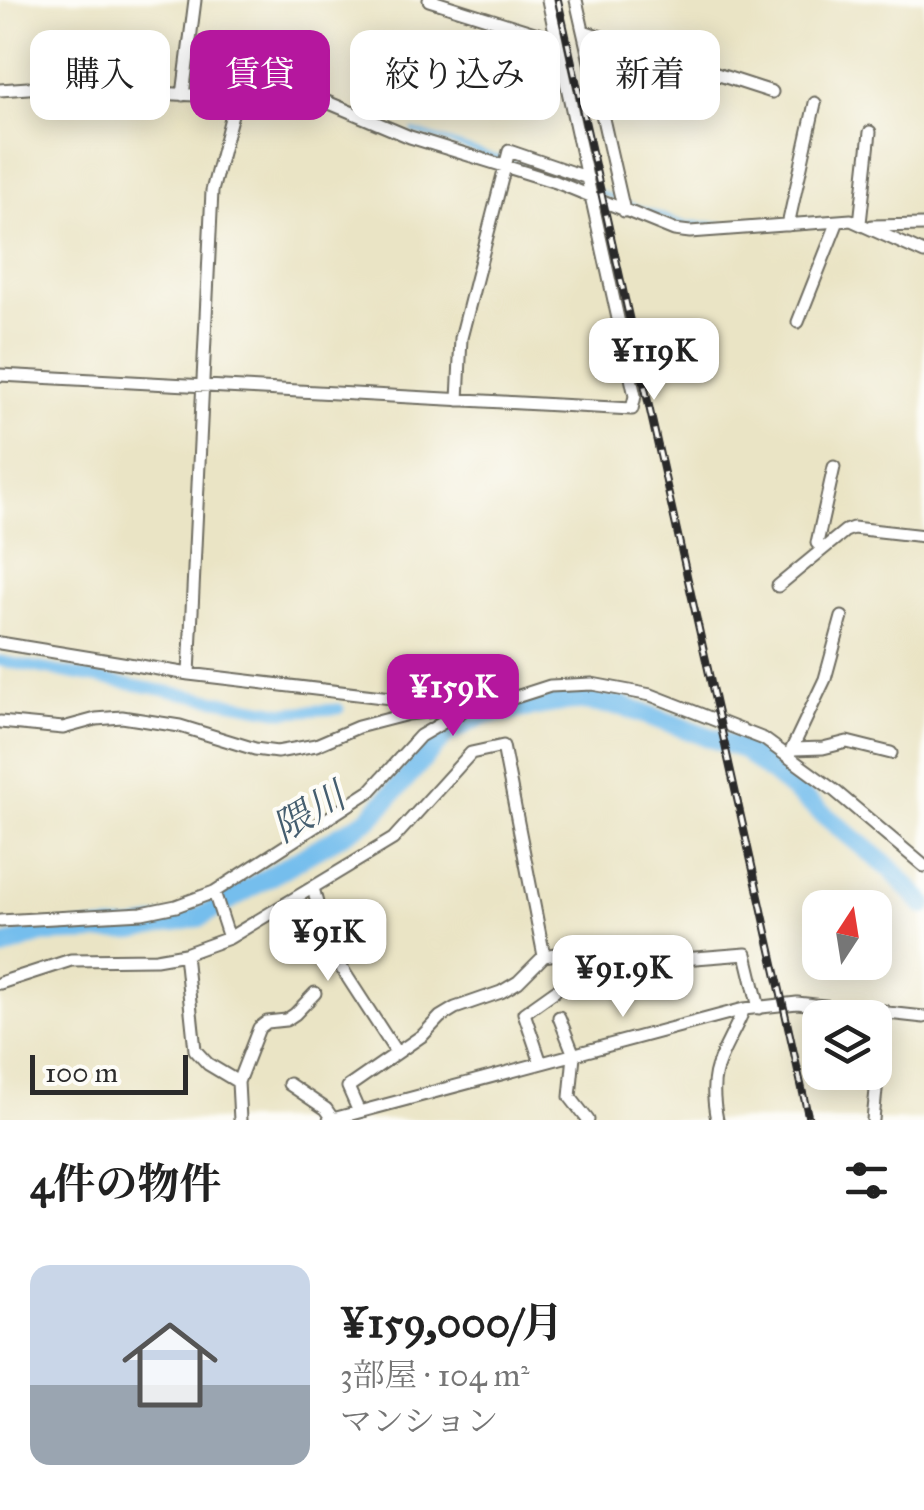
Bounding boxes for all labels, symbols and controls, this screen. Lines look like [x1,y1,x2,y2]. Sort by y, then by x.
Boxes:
chip: 購入 [30,30,170,120]
chip: 賃貸 [190,30,330,120]
chip: 絞り込み [350,30,560,120]
chip: 新着 [580,30,720,120]
pin: ¥119K [584,318,724,403]
text: ¥119K [611,331,697,370]
pin: ¥159K [383,654,523,739]
text: ¥159K [409,667,497,706]
water label: 隈川 [265,771,357,851]
north arrow [802,890,892,980]
map controls [802,890,892,1090]
pin: ¥91K [269,899,387,984]
text: ¥91K [291,912,365,951]
pin: ¥91.9K [542,935,704,1020]
text: ¥91.9K [574,948,672,987]
button: layers [802,1000,892,1090]
scale bar [30,1050,188,1094]
text: 100 m [45,1055,118,1090]
icon: filters [839,1153,894,1208]
text: 4件の物件 [30,1158,221,1210]
text: ¥159,000/月 [340,1297,563,1349]
icon: home [110,1305,230,1425]
text: 3部屋 · 104 m² [340,1356,530,1395]
text: マンション [340,1402,499,1441]

